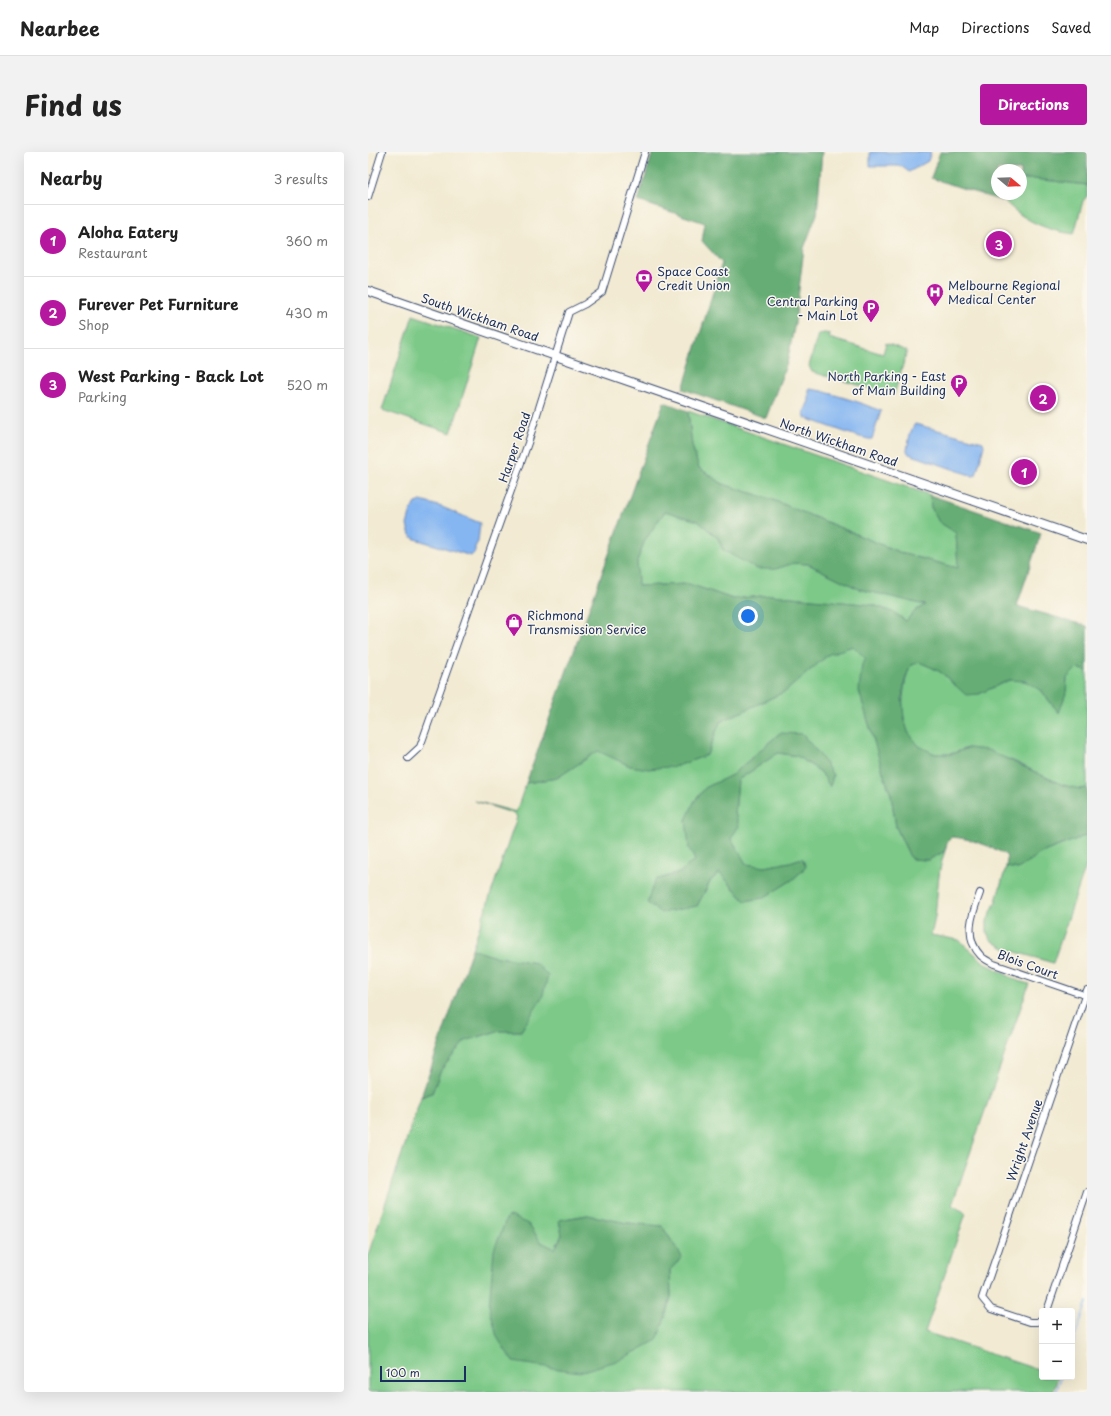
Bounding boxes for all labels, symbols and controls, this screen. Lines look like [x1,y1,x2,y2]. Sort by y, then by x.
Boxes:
text: Nearbee [20,14,100,42]
text: Map [909,17,939,38]
text: Directions [961,17,1029,38]
text: Saved [1051,17,1091,38]
text: Find us [24,83,122,126]
button: Directions [980,84,1087,125]
north arrow [991,164,1027,200]
text: Nearby [40,165,102,191]
text: 3 results [274,169,328,188]
text: Aloha Eatery [78,220,178,243]
pin: 3 [986,229,1012,259]
text: 1 [50,231,56,250]
text: 360 m [285,231,328,250]
text: Restaurant [78,243,148,262]
place label: Space Coast Credit Union [657,262,730,294]
bank icon: Space Coast Credit Union [634,268,654,293]
place label: Melbourne Regional Medical Center [948,276,1060,308]
hospital icon: Melbourne Regional Medical Center [925,282,945,307]
street label: South Wickham Road [419,288,541,346]
text: Furever Pet Furniture [78,292,239,315]
place label: Central Parking - Main Lot [767,292,858,324]
parking icon: Central Parking - Main Lot [861,298,881,323]
text: 2 [48,303,58,322]
text: 430 m [286,303,328,322]
text: Shop [78,315,109,334]
text: West Parking - Back Lot [78,364,264,387]
place label: North Parking - East of Main Building [828,367,946,399]
parking icon: North Parking - East of Main Building [949,373,969,398]
text: 3 [49,375,57,394]
text: 520 m [286,375,328,394]
pin: 2 [1030,383,1056,413]
text: Parking [78,387,127,406]
street label: Harper Road [493,409,535,485]
street label: North Wickham Road [778,413,900,471]
pin: 1 [1011,457,1037,487]
place label: Richmond Transmission Service [527,606,647,638]
your location [738,606,758,626]
shop icon: Richmond Transmission Service [504,612,524,637]
street label: Blois Court [995,945,1061,983]
street label: Wright Avenue [1001,1096,1047,1184]
map controls [1039,1308,1075,1380]
button: + [1039,1308,1075,1344]
button: − [1039,1344,1075,1380]
scale bar [380,1364,466,1383]
text: 100 m [386,1364,420,1381]

